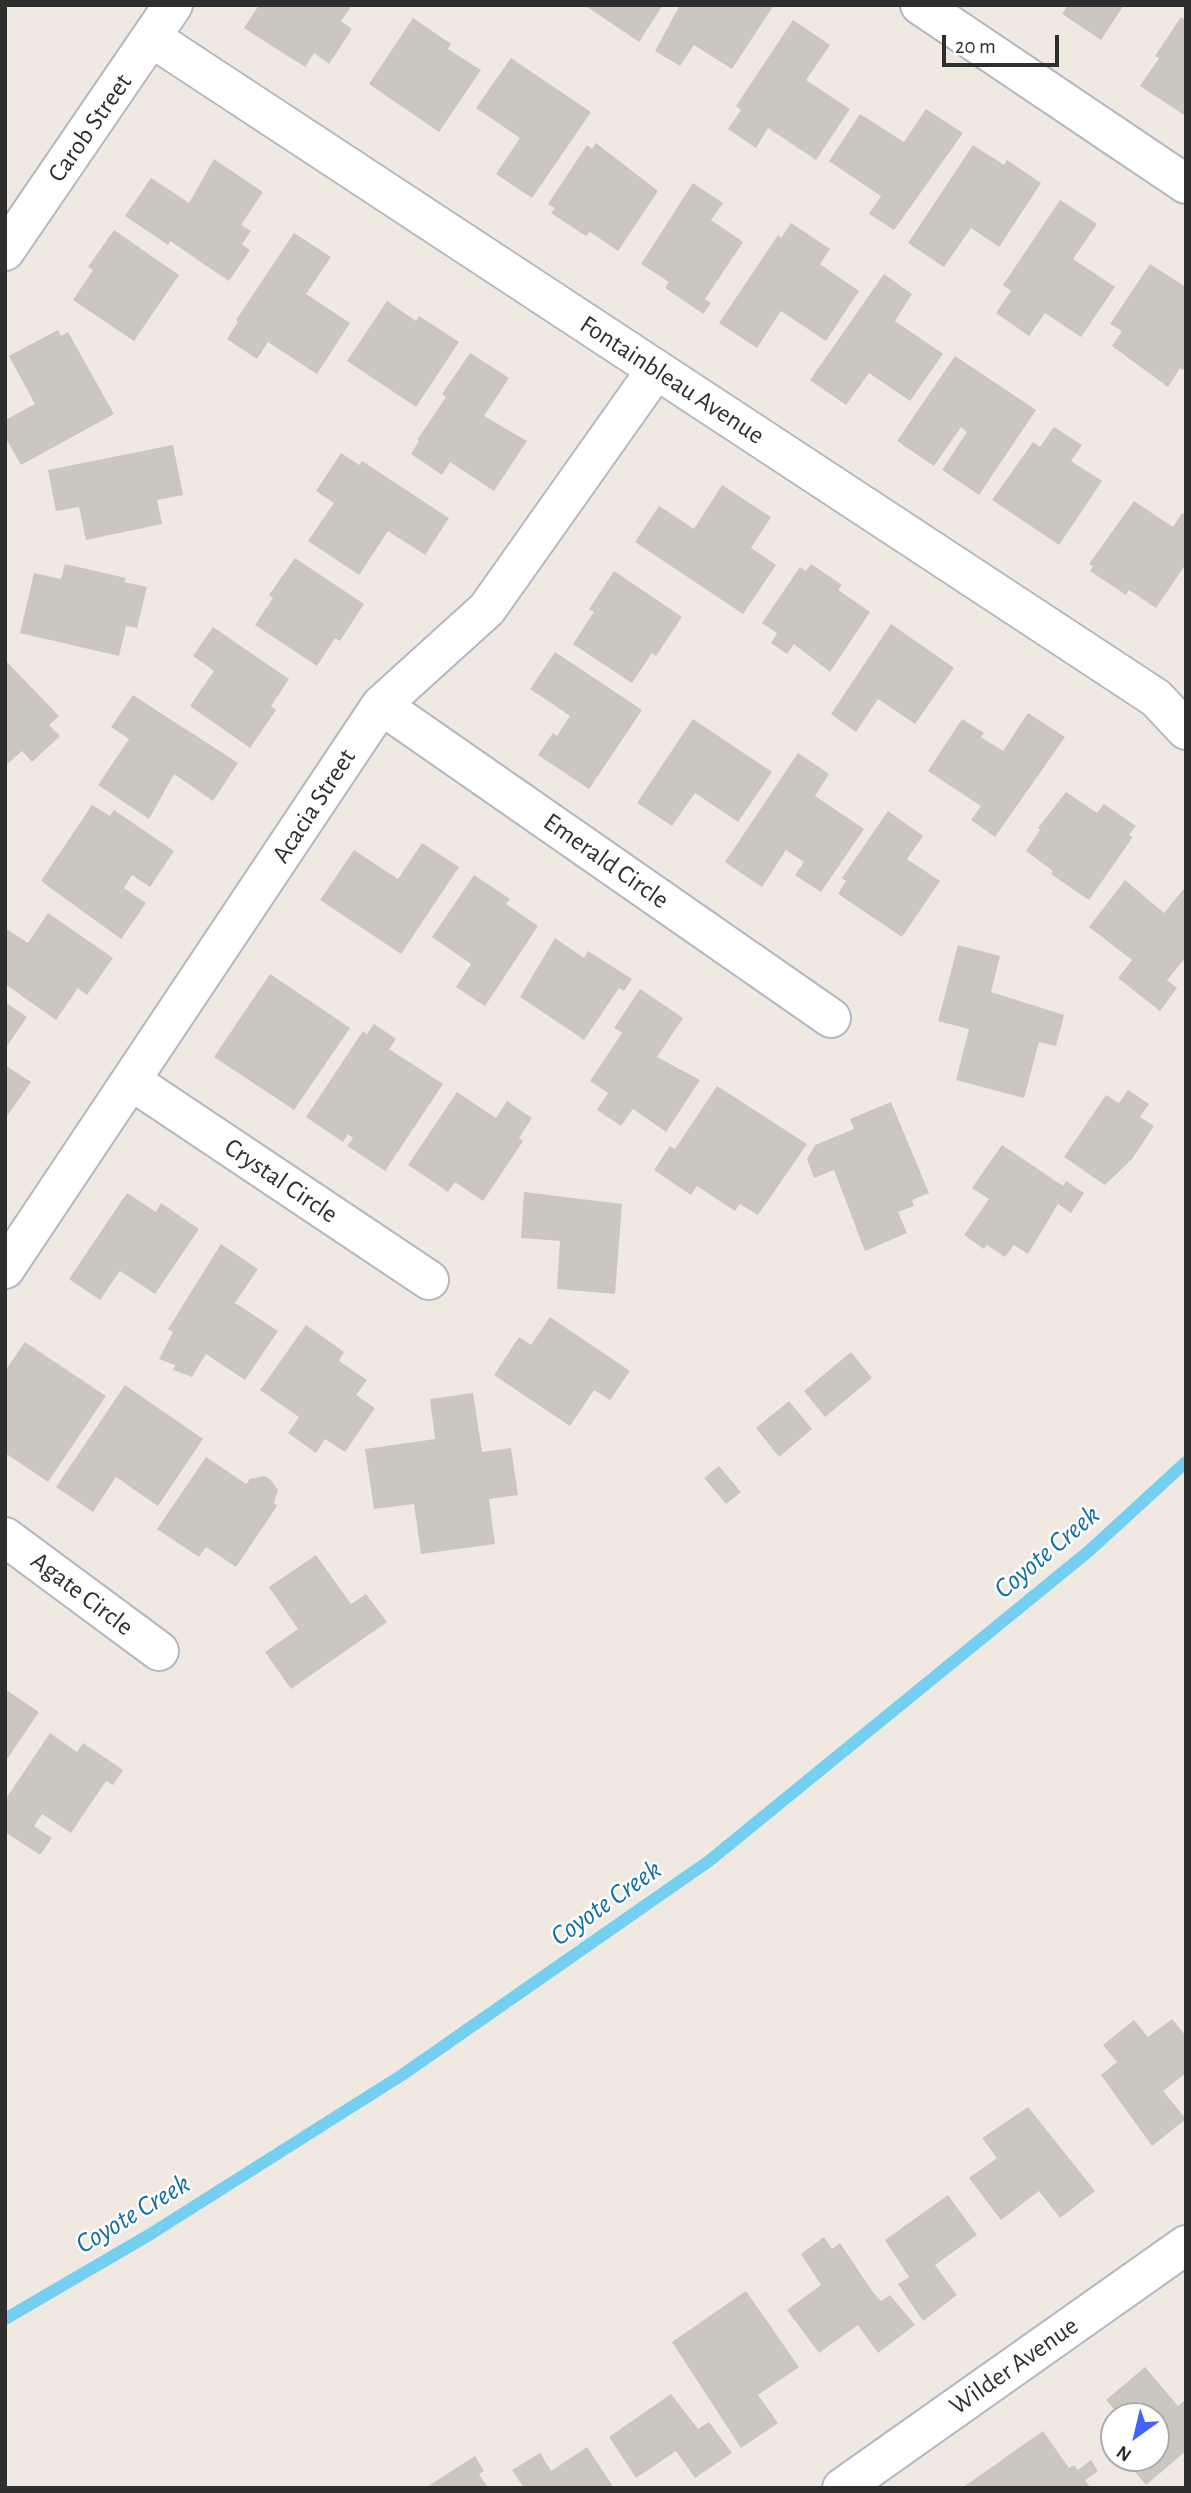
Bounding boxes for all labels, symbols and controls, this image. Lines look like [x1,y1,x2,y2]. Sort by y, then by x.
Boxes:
scale bar [946,21,1063,65]
text: 20 m [955,36,996,57]
street label: Carob Street [41,68,139,188]
street label: Fontainbleau Avenue [574,309,770,451]
street label: Acacia Street [265,743,363,869]
street label: Emerald Circle [537,806,675,916]
street label: Crystal Circle [218,1132,344,1230]
water label: Coyote Creek [987,1498,1107,1606]
street label: Agate Circle [25,1545,139,1643]
water label: Coyote Creek [544,1853,668,1953]
water label: Coyote Creek [70,2167,196,2261]
street label: Wilder Avenue [944,2310,1084,2422]
north arrow [1100,2402,1170,2472]
text: N [1113,2442,1135,2465]

